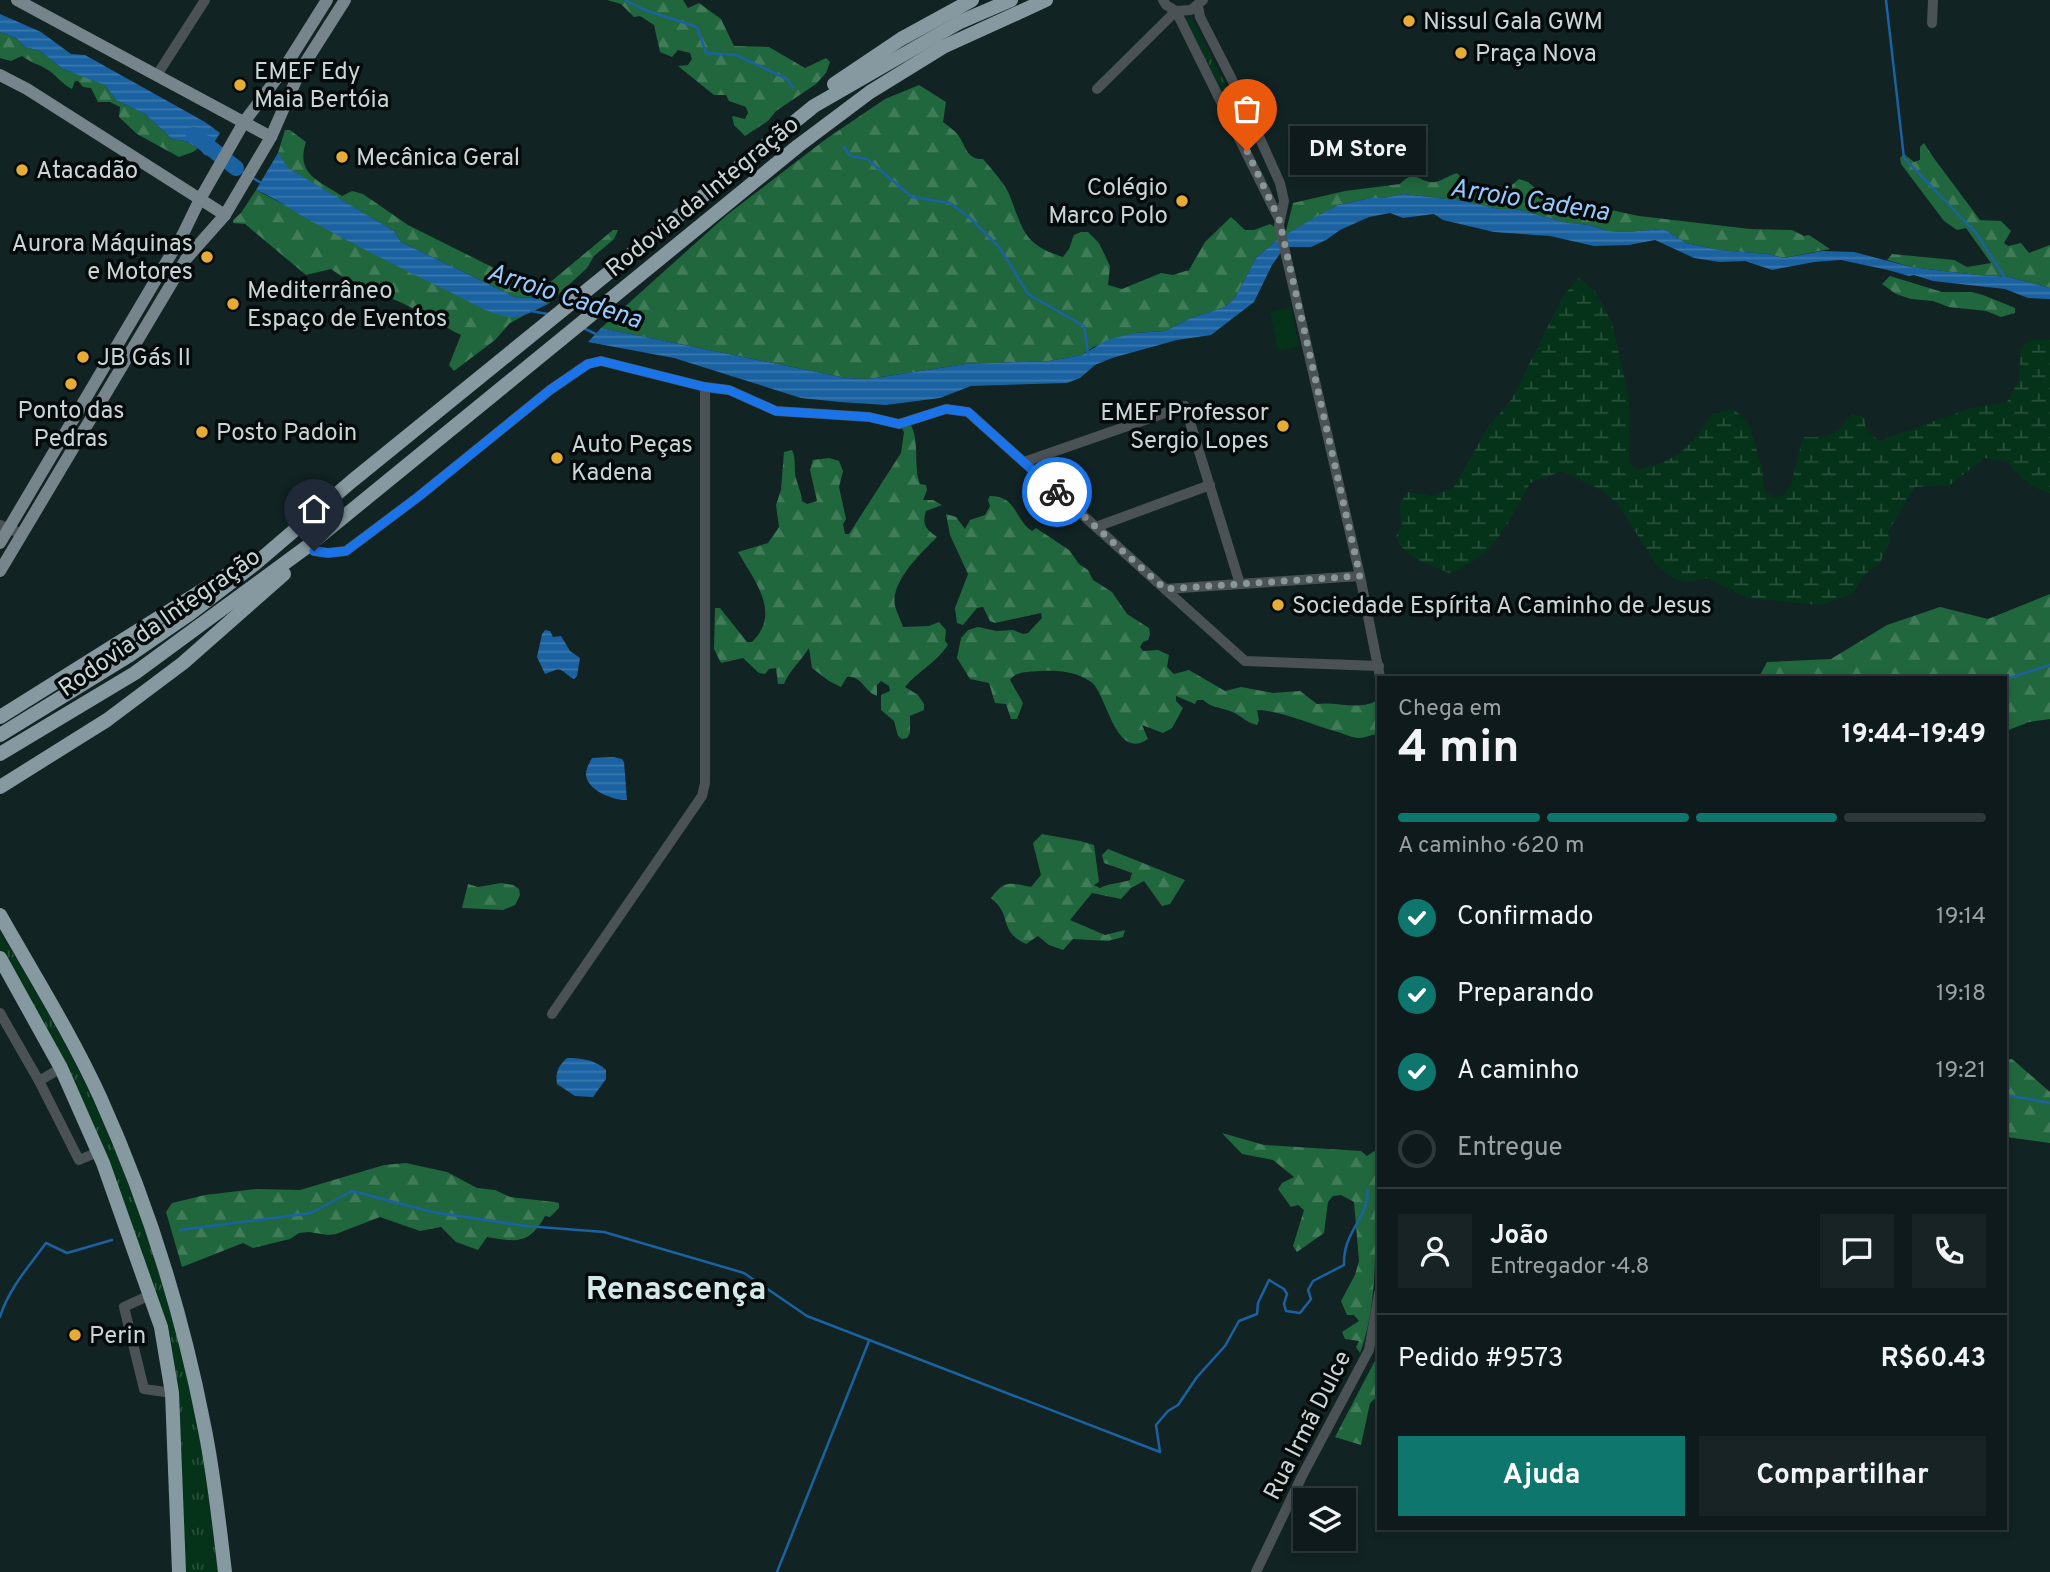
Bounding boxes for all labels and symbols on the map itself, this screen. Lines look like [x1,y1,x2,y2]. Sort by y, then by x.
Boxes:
place label: Nissul Gala GWM [1423,8,1603,38]
marker: Nissul Gala GWM [1401,13,1417,29]
place label: Praça Nova [1475,40,1597,70]
marker: Praça Nova [1453,45,1469,61]
place label: EMEF Edy Maia Bertóia [254,58,389,116]
marker: EMEF Edy Maia Bertóia [232,77,248,93]
pin [1217,79,1277,151]
street label: Rodovia da Integração [601,110,806,285]
callout: DM Store [1289,127,1426,176]
place label: Mecânica Geral [356,144,520,174]
marker: Mecânica Geral [334,149,350,165]
place label: Atacadão [36,157,138,187]
marker: Atacadão [14,162,30,178]
water label: Arroio Cadena [1448,173,1612,230]
place label: Colégio Marco Polo [1048,174,1168,232]
marker: Colégio Marco Polo [1174,193,1190,209]
place label: Aurora Máquinas e Motores [11,230,193,288]
marker: Aurora Máquinas e Motores [199,249,215,265]
water label: Arroio Cadena [483,257,646,338]
place label: Mediterrâneo Espaço de Eventos [247,277,447,335]
marker: Mediterrâneo Espaço de Eventos [225,296,241,312]
place label: JB Gás II [97,344,191,374]
marker: JB Gás II [75,349,91,365]
marker: Ponto das Pedras [63,376,79,392]
place label: Ponto das Pedras [18,397,124,455]
place label: EMEF Professor Sergio Lopes [1100,399,1269,457]
marker: EMEF Professor Sergio Lopes [1275,418,1291,434]
place label: Posto Padoin [216,419,357,449]
marker: Posto Padoin [194,424,210,440]
place label: Auto Peças Kadena [571,431,693,489]
marker: Auto Peças Kadena [549,450,565,466]
courier [1022,457,1092,527]
pin [284,479,344,551]
street label: Rodovia da Integração [53,543,267,705]
place label: Sociedade Espírita A Caminho de Jesus [1292,592,1712,622]
marker: Sociedade Espírita A Caminho de Jesus [1270,597,1286,613]
district label: Renascença [586,1271,766,1311]
place label: Perin [89,1322,146,1352]
marker: Perin [67,1327,83,1343]
street label: Rua Irmã Dulce [1258,1346,1359,1506]

